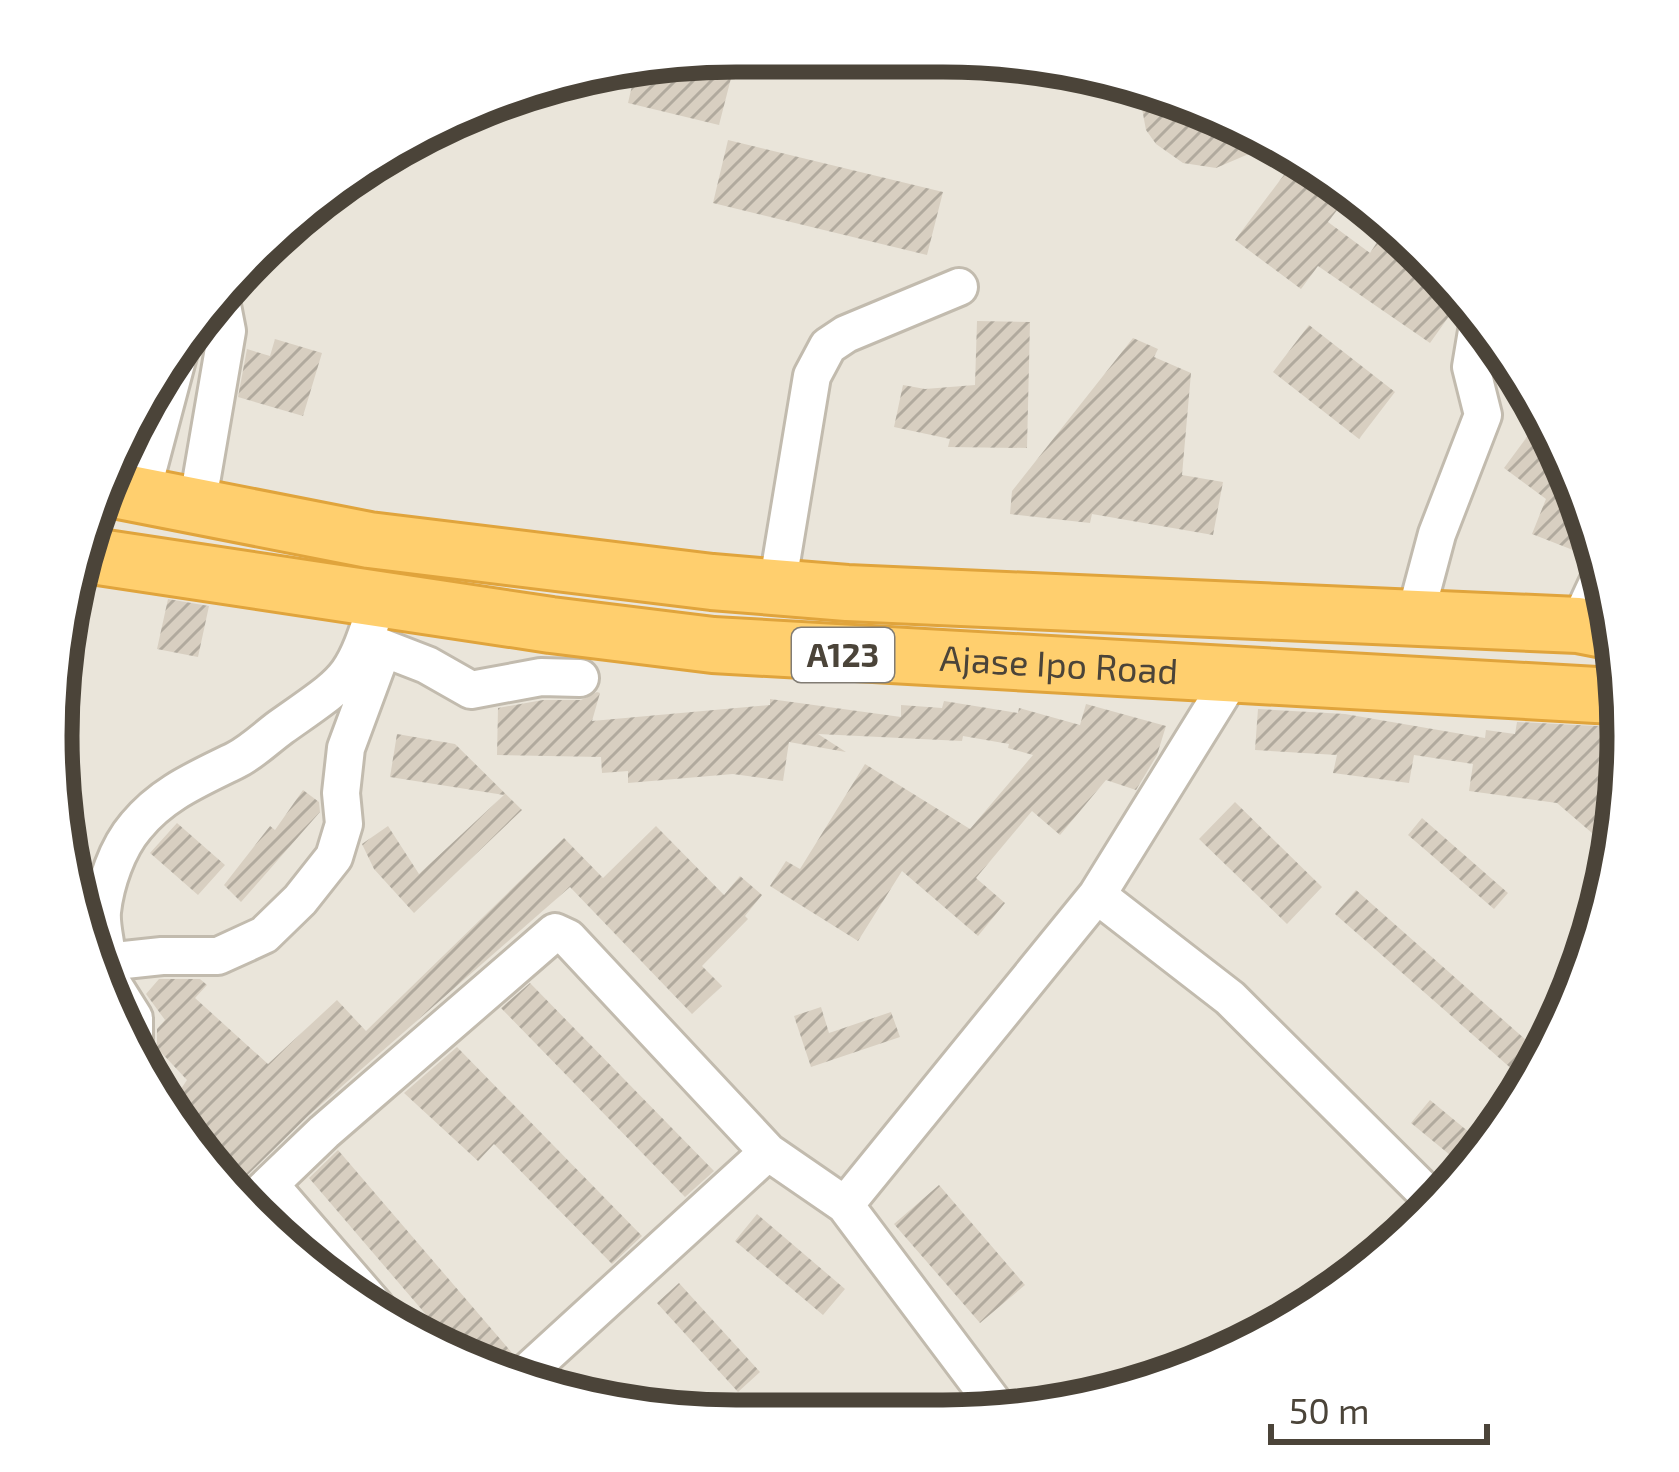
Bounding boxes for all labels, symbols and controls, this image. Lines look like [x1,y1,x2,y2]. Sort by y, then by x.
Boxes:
road number: A123 [792,628,894,682]
street label: Ajase Ipo Road [939,635,1179,691]
scale bar [1271,1370,1487,1444]
text: 50 m [1289,1388,1370,1431]

